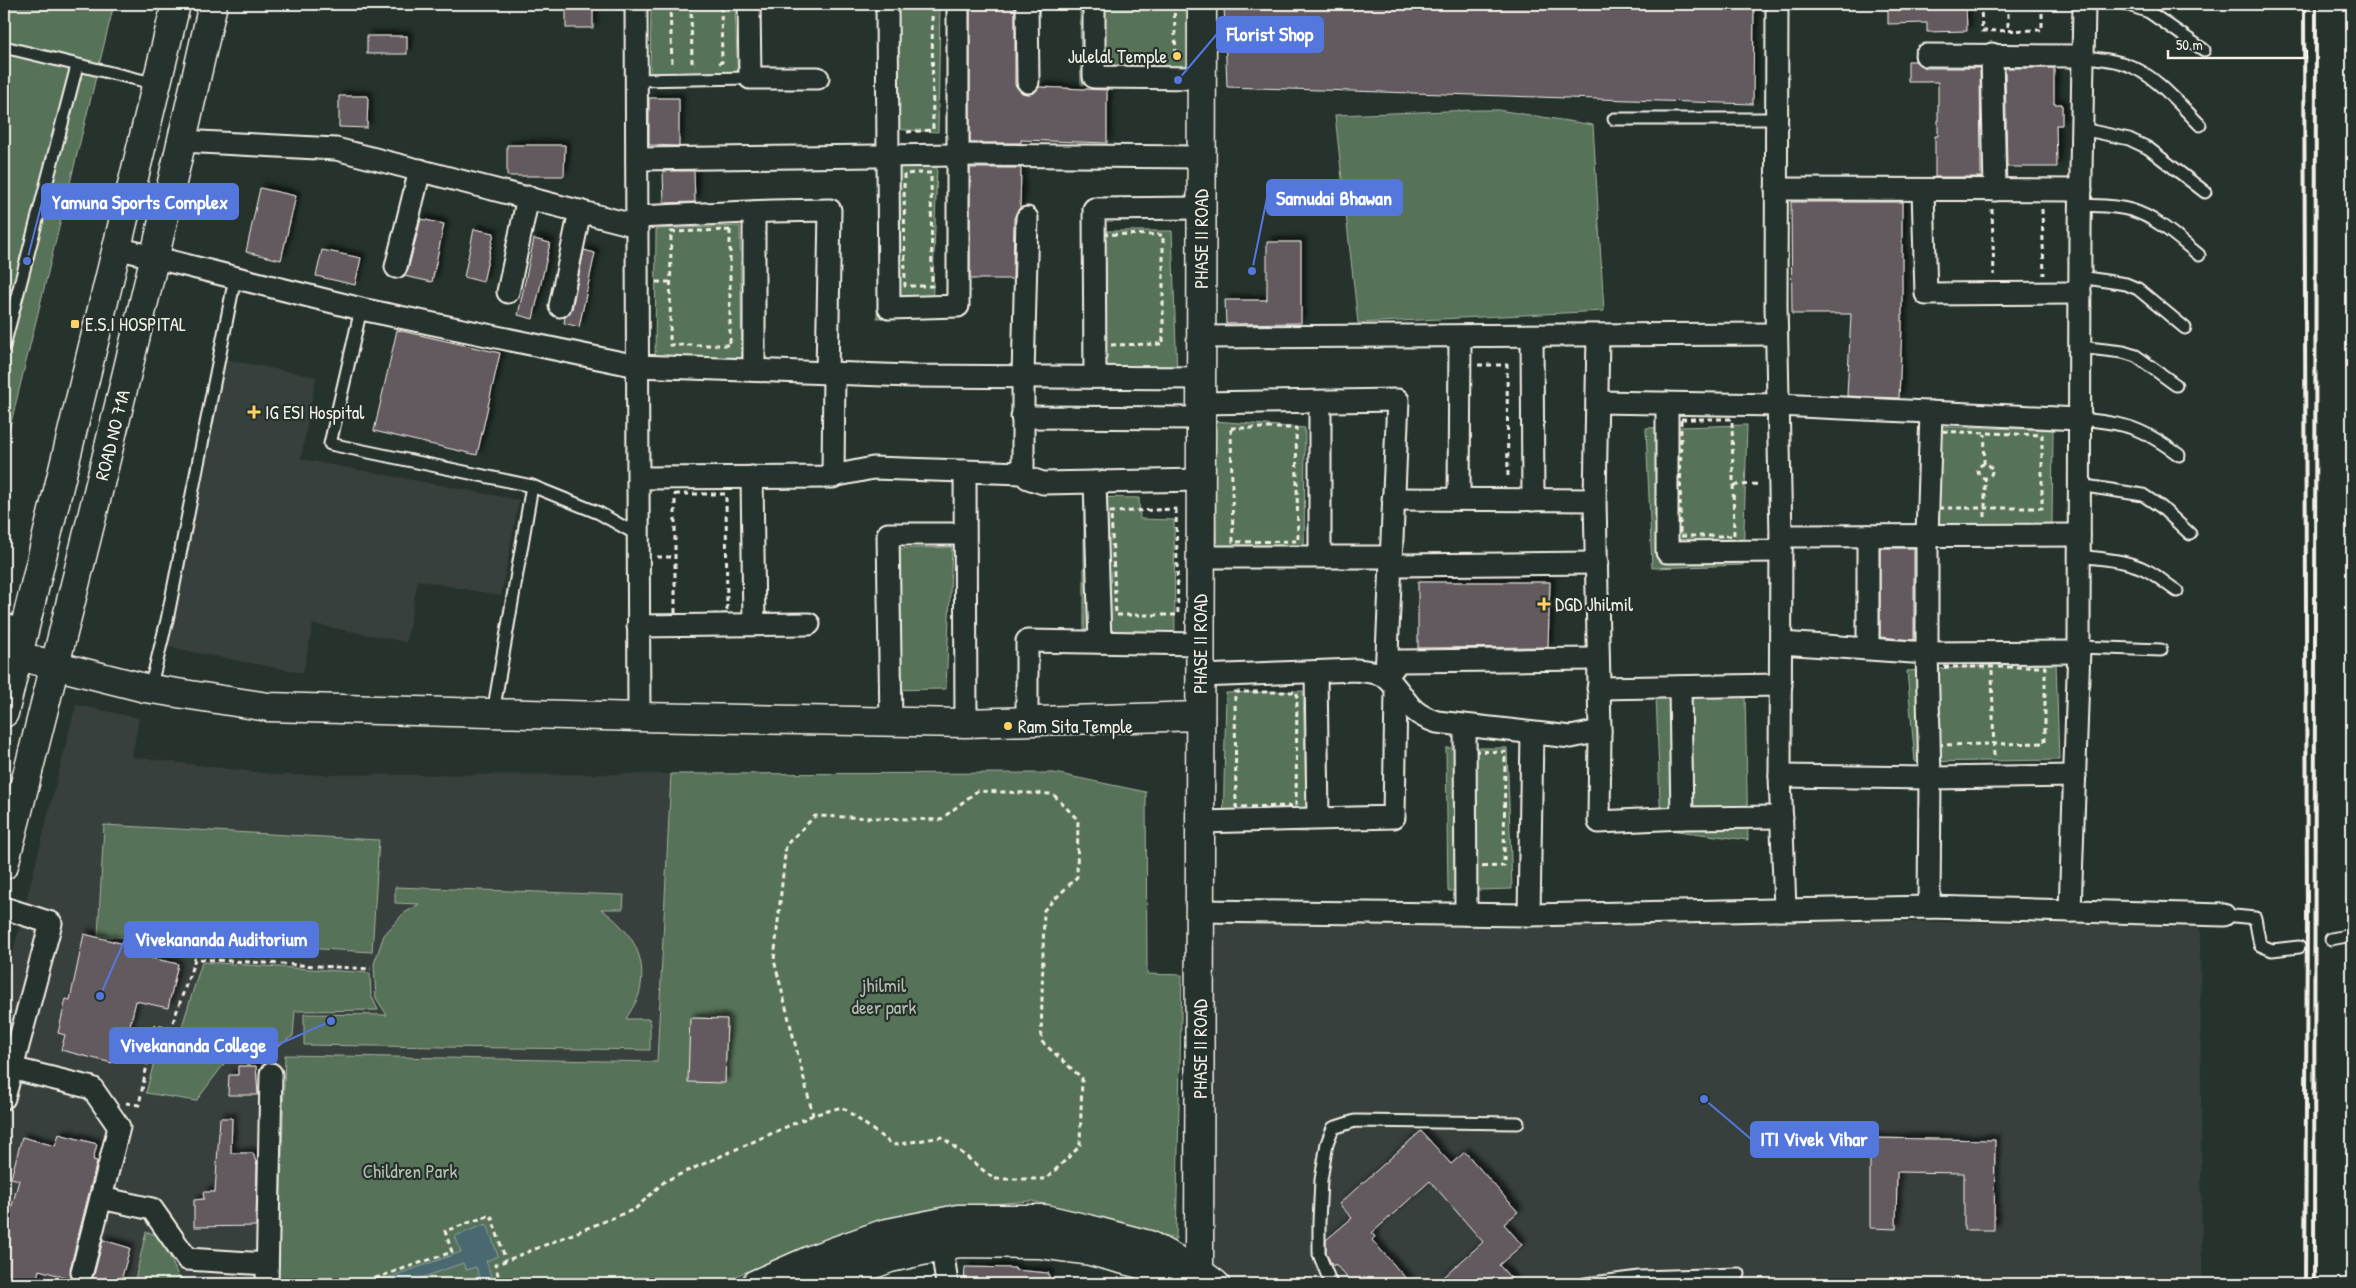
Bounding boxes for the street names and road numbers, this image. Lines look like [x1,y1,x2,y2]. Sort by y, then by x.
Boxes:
street label: PHASE II ROAD [1188,189,1214,289]
street label: ROAD NO 71A [88,387,136,483]
street label: PHASE II ROAD [1187,594,1213,694]
street label: PHASE II ROAD [1187,999,1213,1099]

